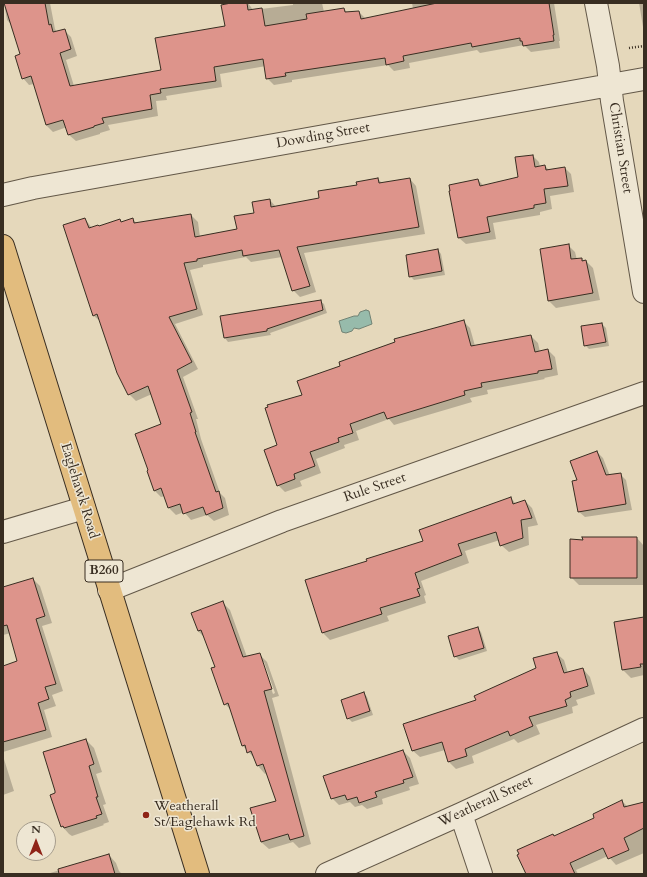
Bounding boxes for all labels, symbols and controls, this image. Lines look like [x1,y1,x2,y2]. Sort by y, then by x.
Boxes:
street label: Christian Street [605,101,635,195]
street label: Dowding Street [275,119,371,153]
street label: Eaglehawk Road [56,441,102,541]
street label: Rule Street [342,470,408,506]
road number: B260 [85,560,123,582]
street label: Weatherall Street [436,773,536,831]
place label: Weatherall St/Eaglehawk Rd [154,799,256,832]
marker: Weatherall St/Eaglehawk Rd [141,810,151,820]
north arrow [16,821,56,861]
text: N [31,822,41,837]

